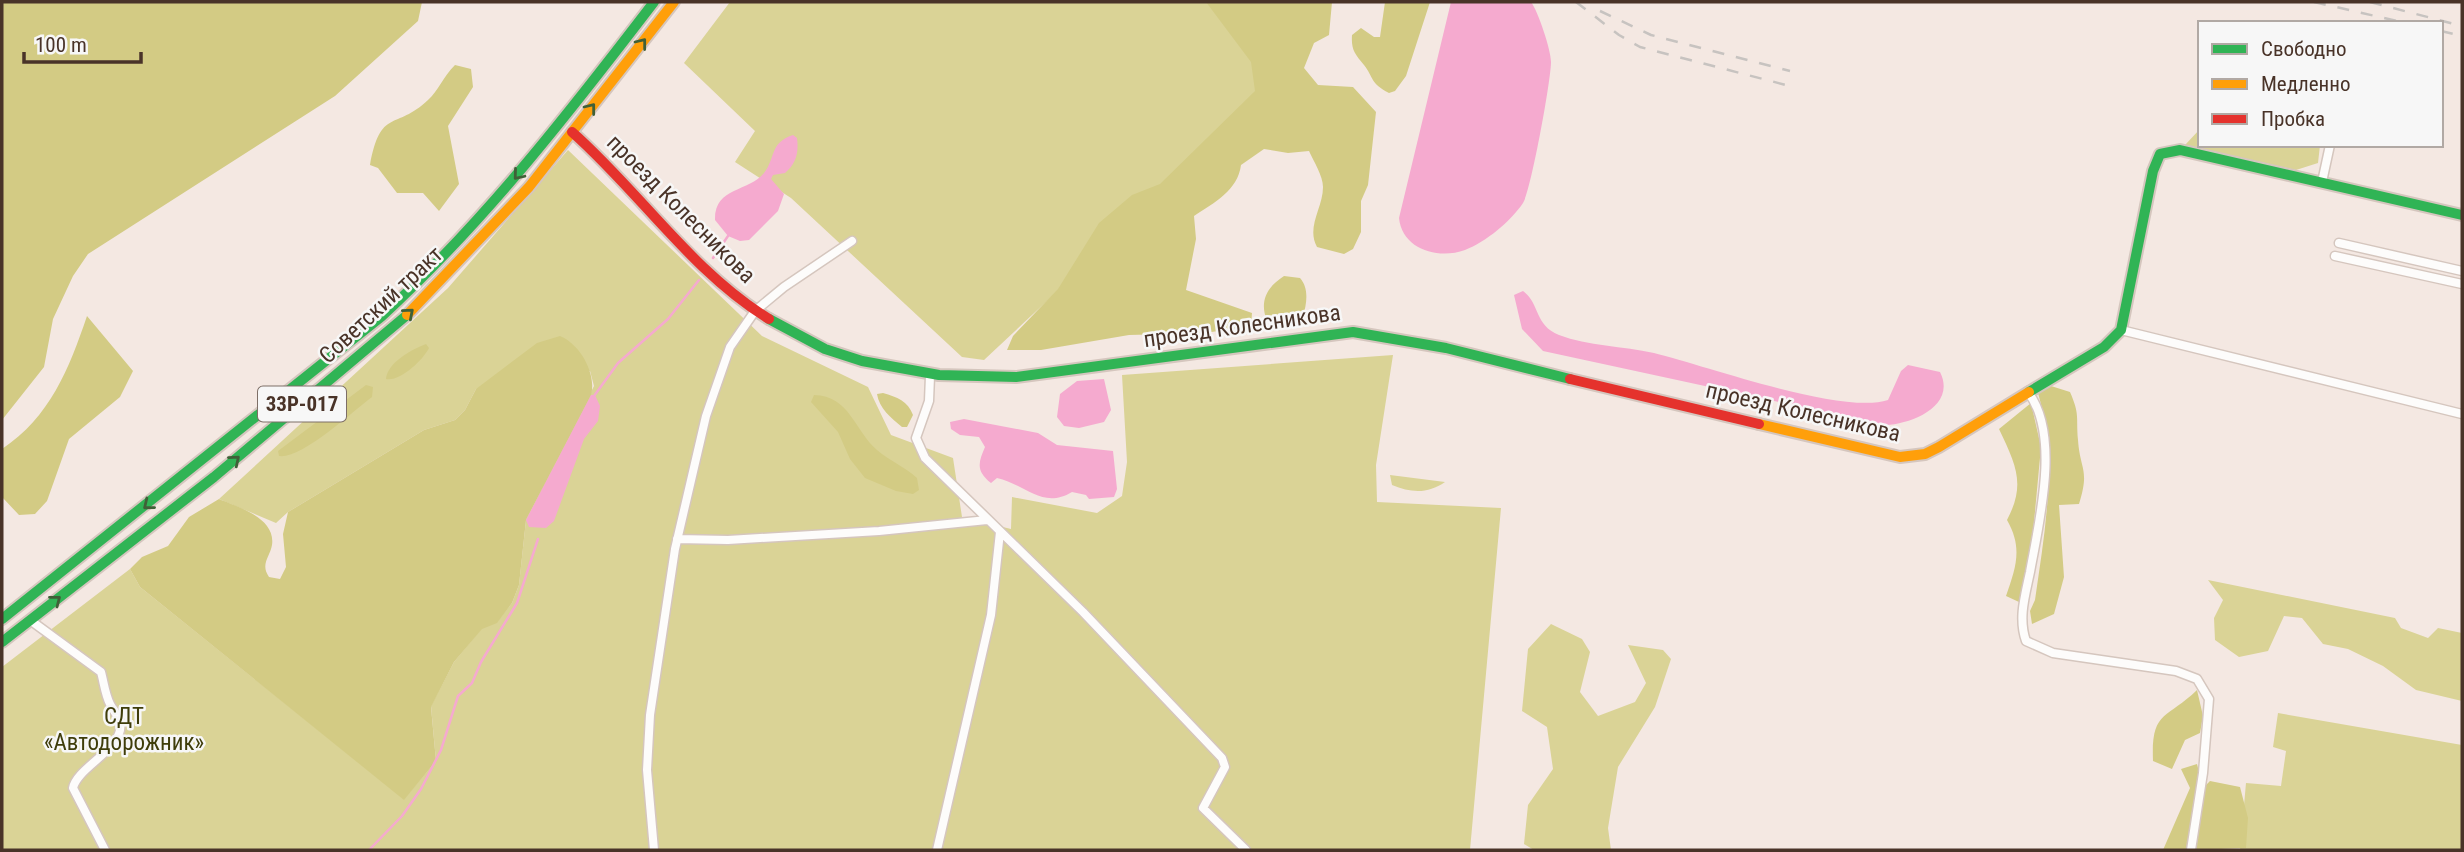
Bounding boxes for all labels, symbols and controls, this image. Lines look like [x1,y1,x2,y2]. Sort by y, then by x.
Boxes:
scale bar [24,21,142,65]
legend [2198,21,2443,147]
text: 100 m [35,33,87,57]
text: Свободно [2261,37,2347,61]
one-way arrow [633,38,646,51]
text: Медленно [2261,72,2350,96]
one-way arrow [582,104,595,116]
text: Пробка [2261,107,2325,131]
street label: проезд Колесникова [601,129,761,289]
one-way arrow [514,167,526,180]
street label: Советский тракт [314,241,449,369]
street label: проезд Колесникова [1142,299,1342,353]
one-way arrow [400,309,413,321]
street label: проезд Колесникова [1703,376,1903,448]
road number: 33Р-017 [258,386,346,422]
one-way arrow [227,455,239,468]
one-way arrow [143,497,156,509]
one-way arrow [48,596,60,609]
park label: СДТ «Автодорожник» [44,703,204,756]

